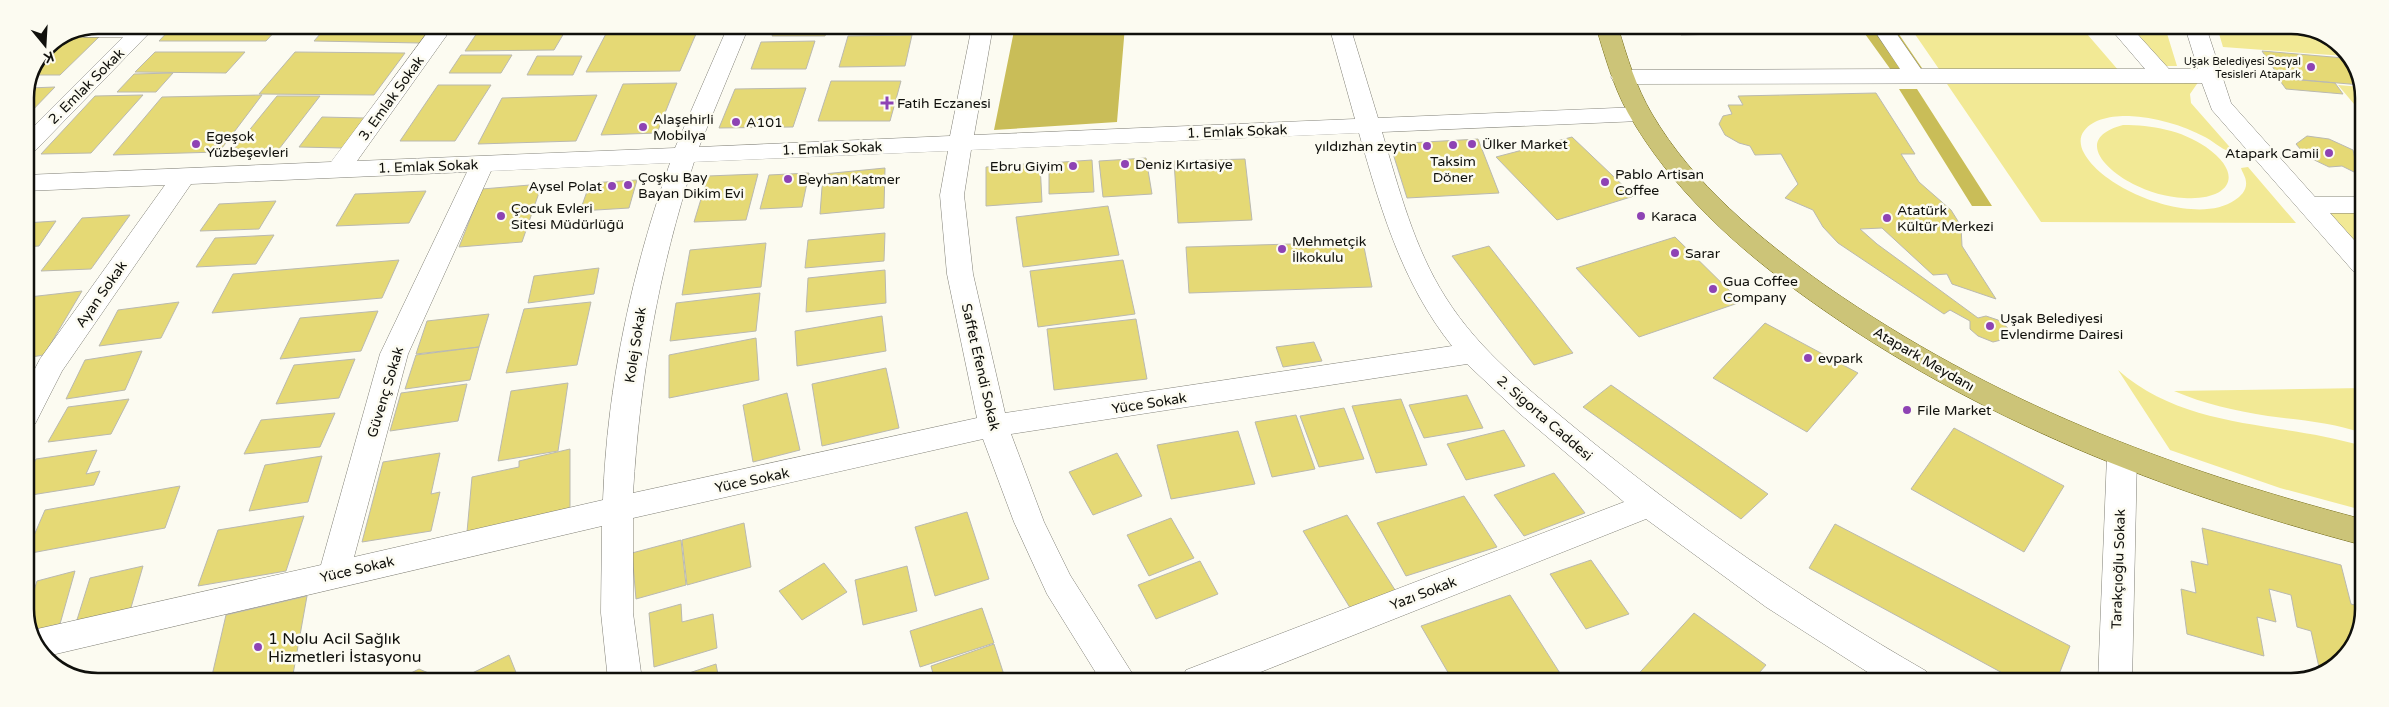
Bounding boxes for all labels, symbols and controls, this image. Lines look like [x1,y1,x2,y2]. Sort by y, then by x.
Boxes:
north arrow [20,20,70,70]
street label: 2. Emlak Sokak [45,45,128,128]
text: K [41,47,56,67]
street label: 3. Emlak Sokak [355,52,428,144]
place label: Uşak Belediyesi Sosyal Tesisleri Atapark [2184,55,2301,81]
marker: Uşak Belediyesi Sosyal Tesisleri Atapark [2305,61,2317,73]
place label: Fatih Eczanesi [897,95,991,112]
marker: Fatih Eczanesi [881,97,893,109]
place label: Alaşehirli Mobilya [653,111,714,144]
place label: A101 [746,114,783,131]
marker: A101 [730,116,742,128]
marker: Alaşehirli Mobilya [637,121,649,133]
street label: 1. Emlak Sokak [1186,121,1288,142]
place label: Egeşok Yüzbeşevleri [206,128,289,161]
place label: Ülker Market [1482,136,1569,153]
marker: Egeşok Yüzbeşevleri [190,138,202,150]
street label: 1. Emlak Sokak [781,138,883,159]
place label: yıldızhan zeytin [1315,138,1417,155]
marker: Ülker Market [1466,138,1478,150]
marker: Taksim Döner [1447,139,1459,151]
marker: yıldızhan zeytin [1421,140,1433,152]
place label: Atapark Camii [2225,145,2319,162]
marker: Atapark Camii [2323,147,2335,159]
place label: Taksim Döner [1430,153,1476,186]
street label: 1. Emlak Sokak [377,156,479,177]
place label: Deniz Kırtasiye [1135,156,1233,173]
place label: Ebru Giyim [990,158,1063,175]
marker: Deniz Kırtasiye [1119,158,1131,170]
marker: Ebru Giyim [1067,160,1079,172]
place label: Pablo Artisan Coffee [1615,166,1704,199]
place label: Çoşku Bay Bayan Dikim Evi [638,169,744,202]
place label: Beyhan Katmer [798,171,901,188]
marker: Beyhan Katmer [782,173,794,185]
marker: Pablo Artisan Coffee [1599,176,1611,188]
place label: Aysel Polat [529,178,603,195]
marker: Çoşku Bay Bayan Dikim Evi [622,179,634,191]
marker: Aysel Polat [606,180,618,192]
place label: Çocuk Evleri Sitesi Müdürlüğü [511,200,624,233]
place label: Atatürk Kültür Merkezi [1897,202,1994,235]
place label: Karaca [1651,208,1697,225]
marker: Çocuk Evleri Sitesi Müdürlüğü [495,210,507,222]
marker: Karaca [1635,210,1647,222]
marker: Atatürk Kültür Merkezi [1881,212,1893,224]
place label: Mehmetçik İlkokulu [1292,233,1367,266]
marker: Mehmetçik İlkokulu [1276,243,1288,255]
place label: Sarar [1685,245,1721,262]
marker: Sarar [1669,247,1681,259]
street label: Ayan Sokak [72,257,131,331]
place label: Gua Coffee Company [1723,273,1798,306]
marker: Gua Coffee Company [1707,283,1719,295]
street label: Saffet Efendi Sokak [958,302,1003,433]
street label: Kolej Sokak [621,306,650,384]
place label: Uşak Belediyesi Evlendirme Dairesi [2000,310,2123,343]
marker: Uşak Belediyesi Evlendirme Dairesi [1984,320,1996,332]
street label: Atapark Meydanı [1870,324,1977,395]
street label: Güvenç Sokak [364,344,407,440]
place label: evpark [1818,350,1863,367]
marker: evpark [1802,352,1814,364]
street label: 2. Sigorta Caddesi [1493,372,1596,464]
street label: Yüce Sokak [1110,389,1188,418]
place label: File Market [1917,402,1992,419]
marker: File Market [1901,404,1913,416]
street label: Yüce Sokak [713,464,791,497]
street label: Tarakçıoğlu Sokak [2108,508,2129,629]
street label: Yüce Sokak [318,553,396,586]
street label: Yazı Sokak [1388,573,1459,614]
place label: 1 Nolu Acil Sağlık Hizmetleri İstasyonu [268,629,421,667]
marker: 1 Nolu Acil Sağlık Hizmetleri İstasyonu [252,641,264,653]

